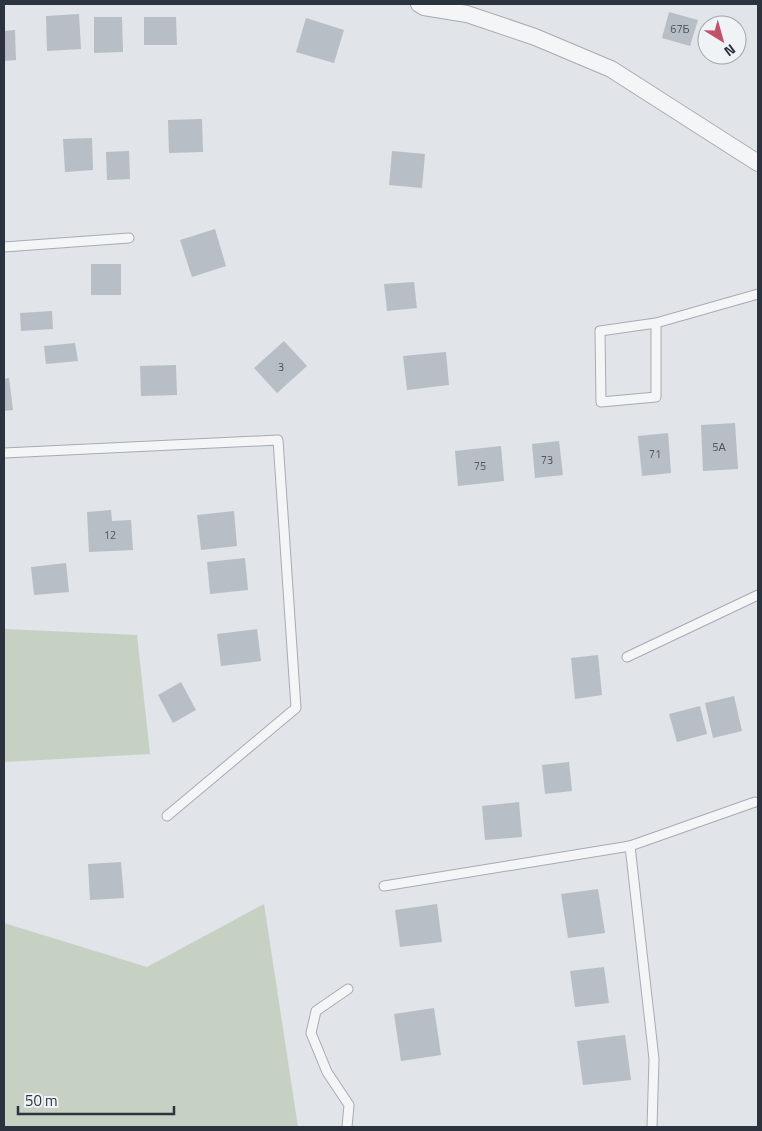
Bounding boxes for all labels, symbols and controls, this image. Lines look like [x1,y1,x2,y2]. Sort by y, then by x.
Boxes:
north arrow [697,15,747,65]
house number: 67Б [670,21,690,37]
text: N [720,39,740,62]
house number: 3 [278,359,284,375]
house number: 5А [712,439,726,455]
house number: 71 [649,446,661,462]
house number: 73 [541,452,553,468]
house number: 75 [474,458,486,474]
house number: 12 [104,527,116,543]
scale bar [18,1084,174,1116]
text: 50 m [25,1089,58,1112]

